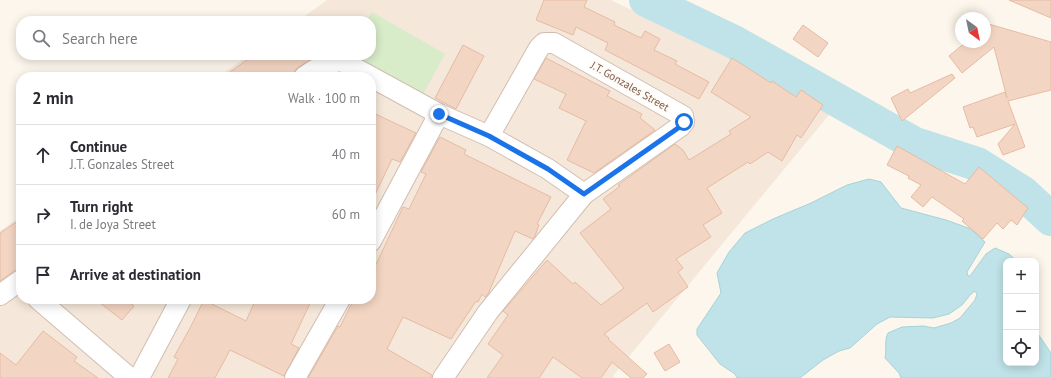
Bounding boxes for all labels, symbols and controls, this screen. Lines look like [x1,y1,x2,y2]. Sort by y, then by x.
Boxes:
north arrow [955,12,991,48]
search box [16,16,376,60]
icon: search [30,27,52,49]
text: Search here [62,29,138,48]
street label: J.T. Gonzales Street [587,57,672,114]
text: 2 min [32,87,73,109]
text: Walk · 100 m [288,90,360,107]
route end [430,105,448,123]
route start [675,113,693,131]
text: Continue [70,137,127,156]
icon: ahead [32,144,54,166]
text: 40 m [332,146,360,163]
text: J.T. Gonzales Street [70,156,174,173]
text: Turn right [70,197,133,216]
icon: right [32,204,54,226]
text: 60 m [332,206,360,223]
text: I. de Joya Street [70,216,156,233]
map controls [1003,258,1039,366]
button: + [1003,258,1039,294]
icon: arrive [32,264,54,286]
text: Arrive at destination [70,265,201,284]
button: − [1003,294,1039,330]
button: locate [1003,330,1039,366]

